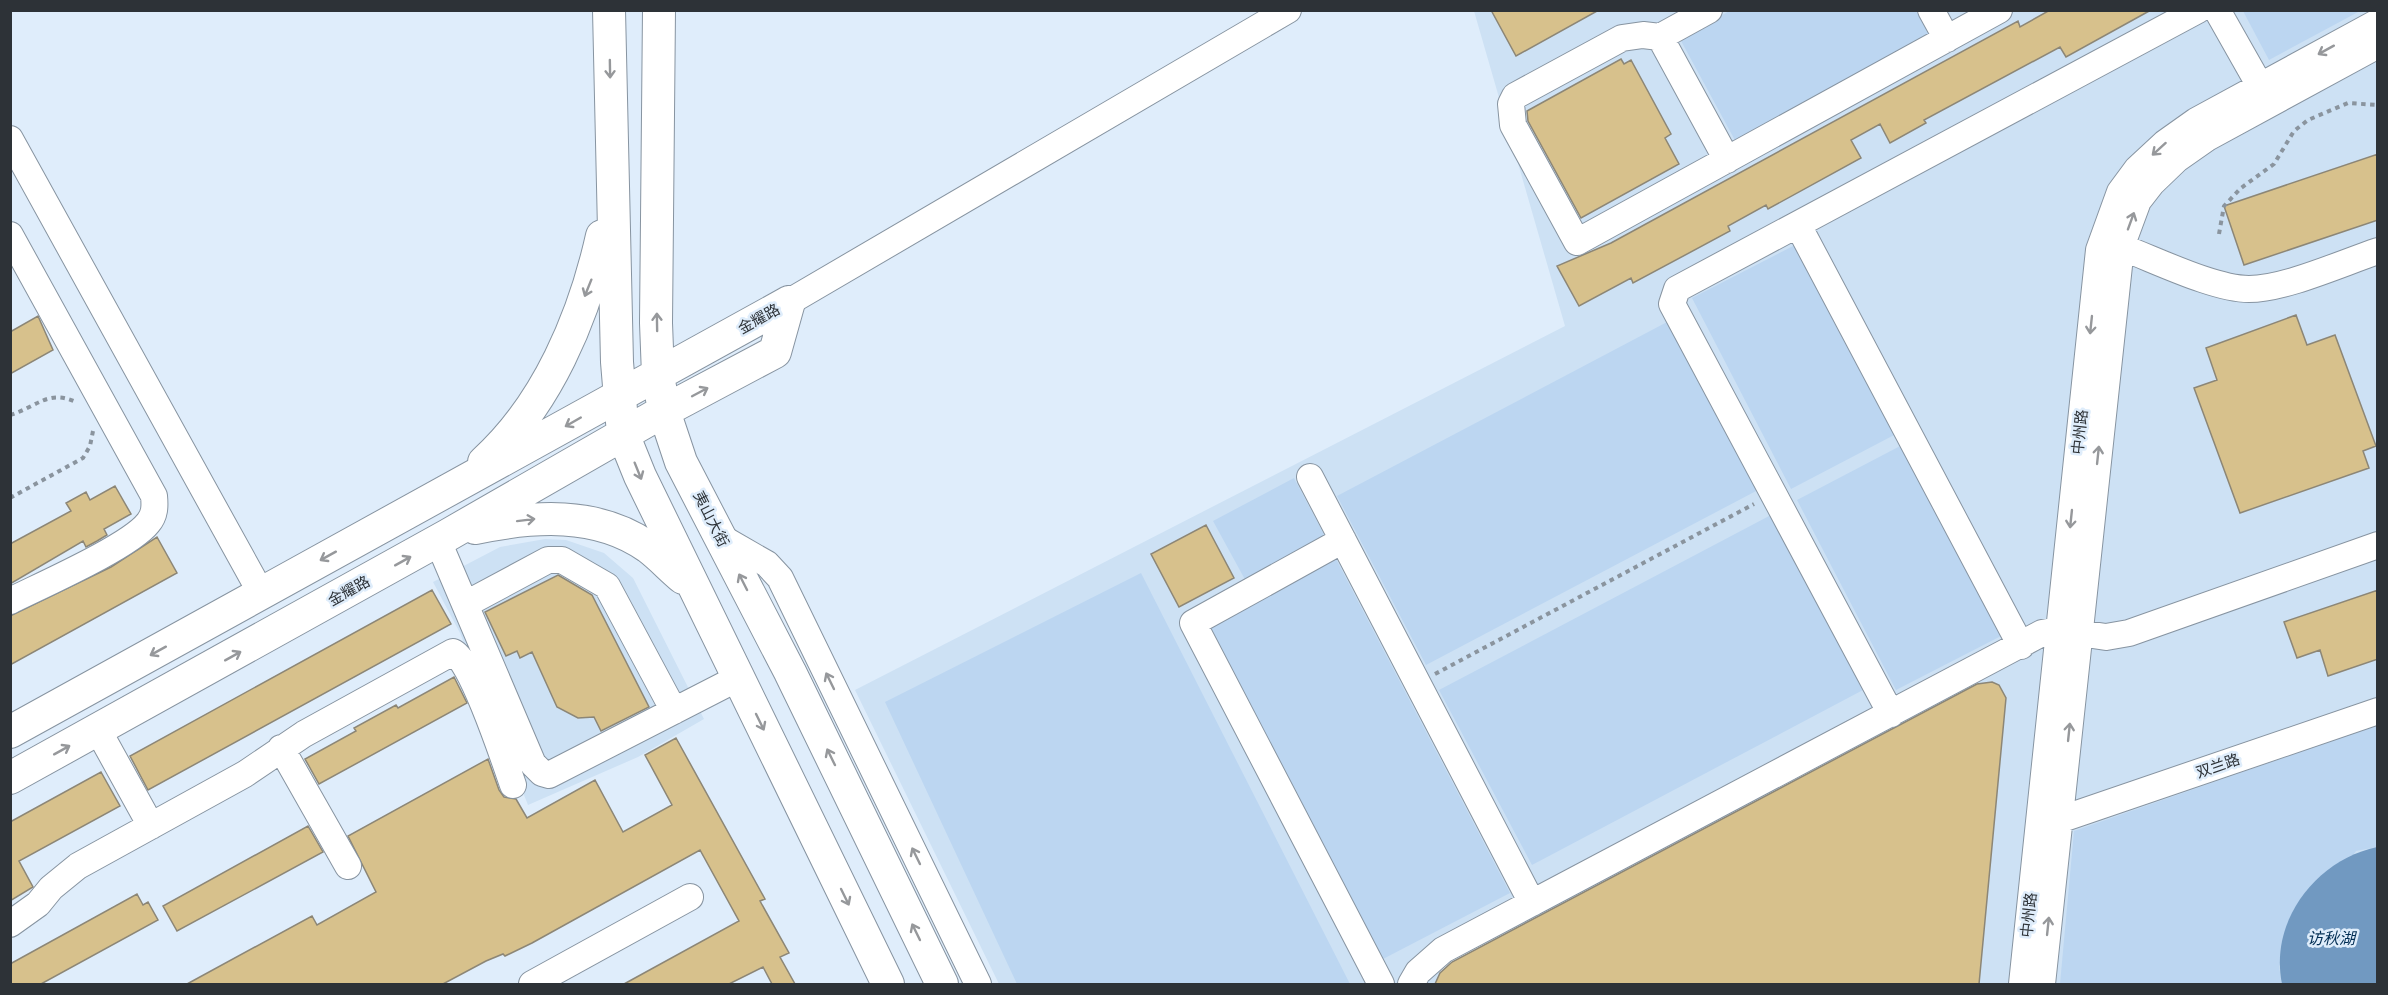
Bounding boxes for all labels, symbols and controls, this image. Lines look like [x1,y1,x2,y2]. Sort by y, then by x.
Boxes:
one-way arrow [2318,44,2335,56]
one-way arrow [604,58,616,78]
one-way arrow [2151,142,2166,156]
one-way arrow [2126,212,2137,231]
one-way arrow [582,279,593,297]
street label: 金耀路 [735,300,783,338]
one-way arrow [651,312,662,332]
one-way arrow [2085,315,2096,335]
one-way arrow [691,386,708,398]
street label: 中州路 [2069,409,2091,455]
one-way arrow [565,416,582,428]
one-way arrow [2093,445,2104,465]
one-way arrow [633,461,644,479]
street label: 夷山大街 [689,488,733,550]
one-way arrow [2065,509,2076,529]
one-way arrow [516,515,535,526]
one-way arrow [320,550,337,562]
one-way arrow [394,554,411,566]
street label: 金耀路 [325,572,373,610]
one-way arrow [737,574,749,592]
one-way arrow [150,645,167,657]
one-way arrow [224,650,241,662]
one-way arrow [824,673,836,691]
one-way arrow [754,712,766,730]
one-way arrow [2063,723,2074,743]
one-way arrow [53,744,70,756]
one-way arrow [825,748,836,766]
street label: 双兰路 [2194,750,2242,782]
one-way arrow [909,848,921,866]
one-way arrow [840,888,851,906]
street label: 中州路 [2018,892,2040,938]
one-way arrow [2043,917,2054,937]
one-way arrow [910,923,922,941]
water label: 访秋湖 [2307,929,2358,948]

